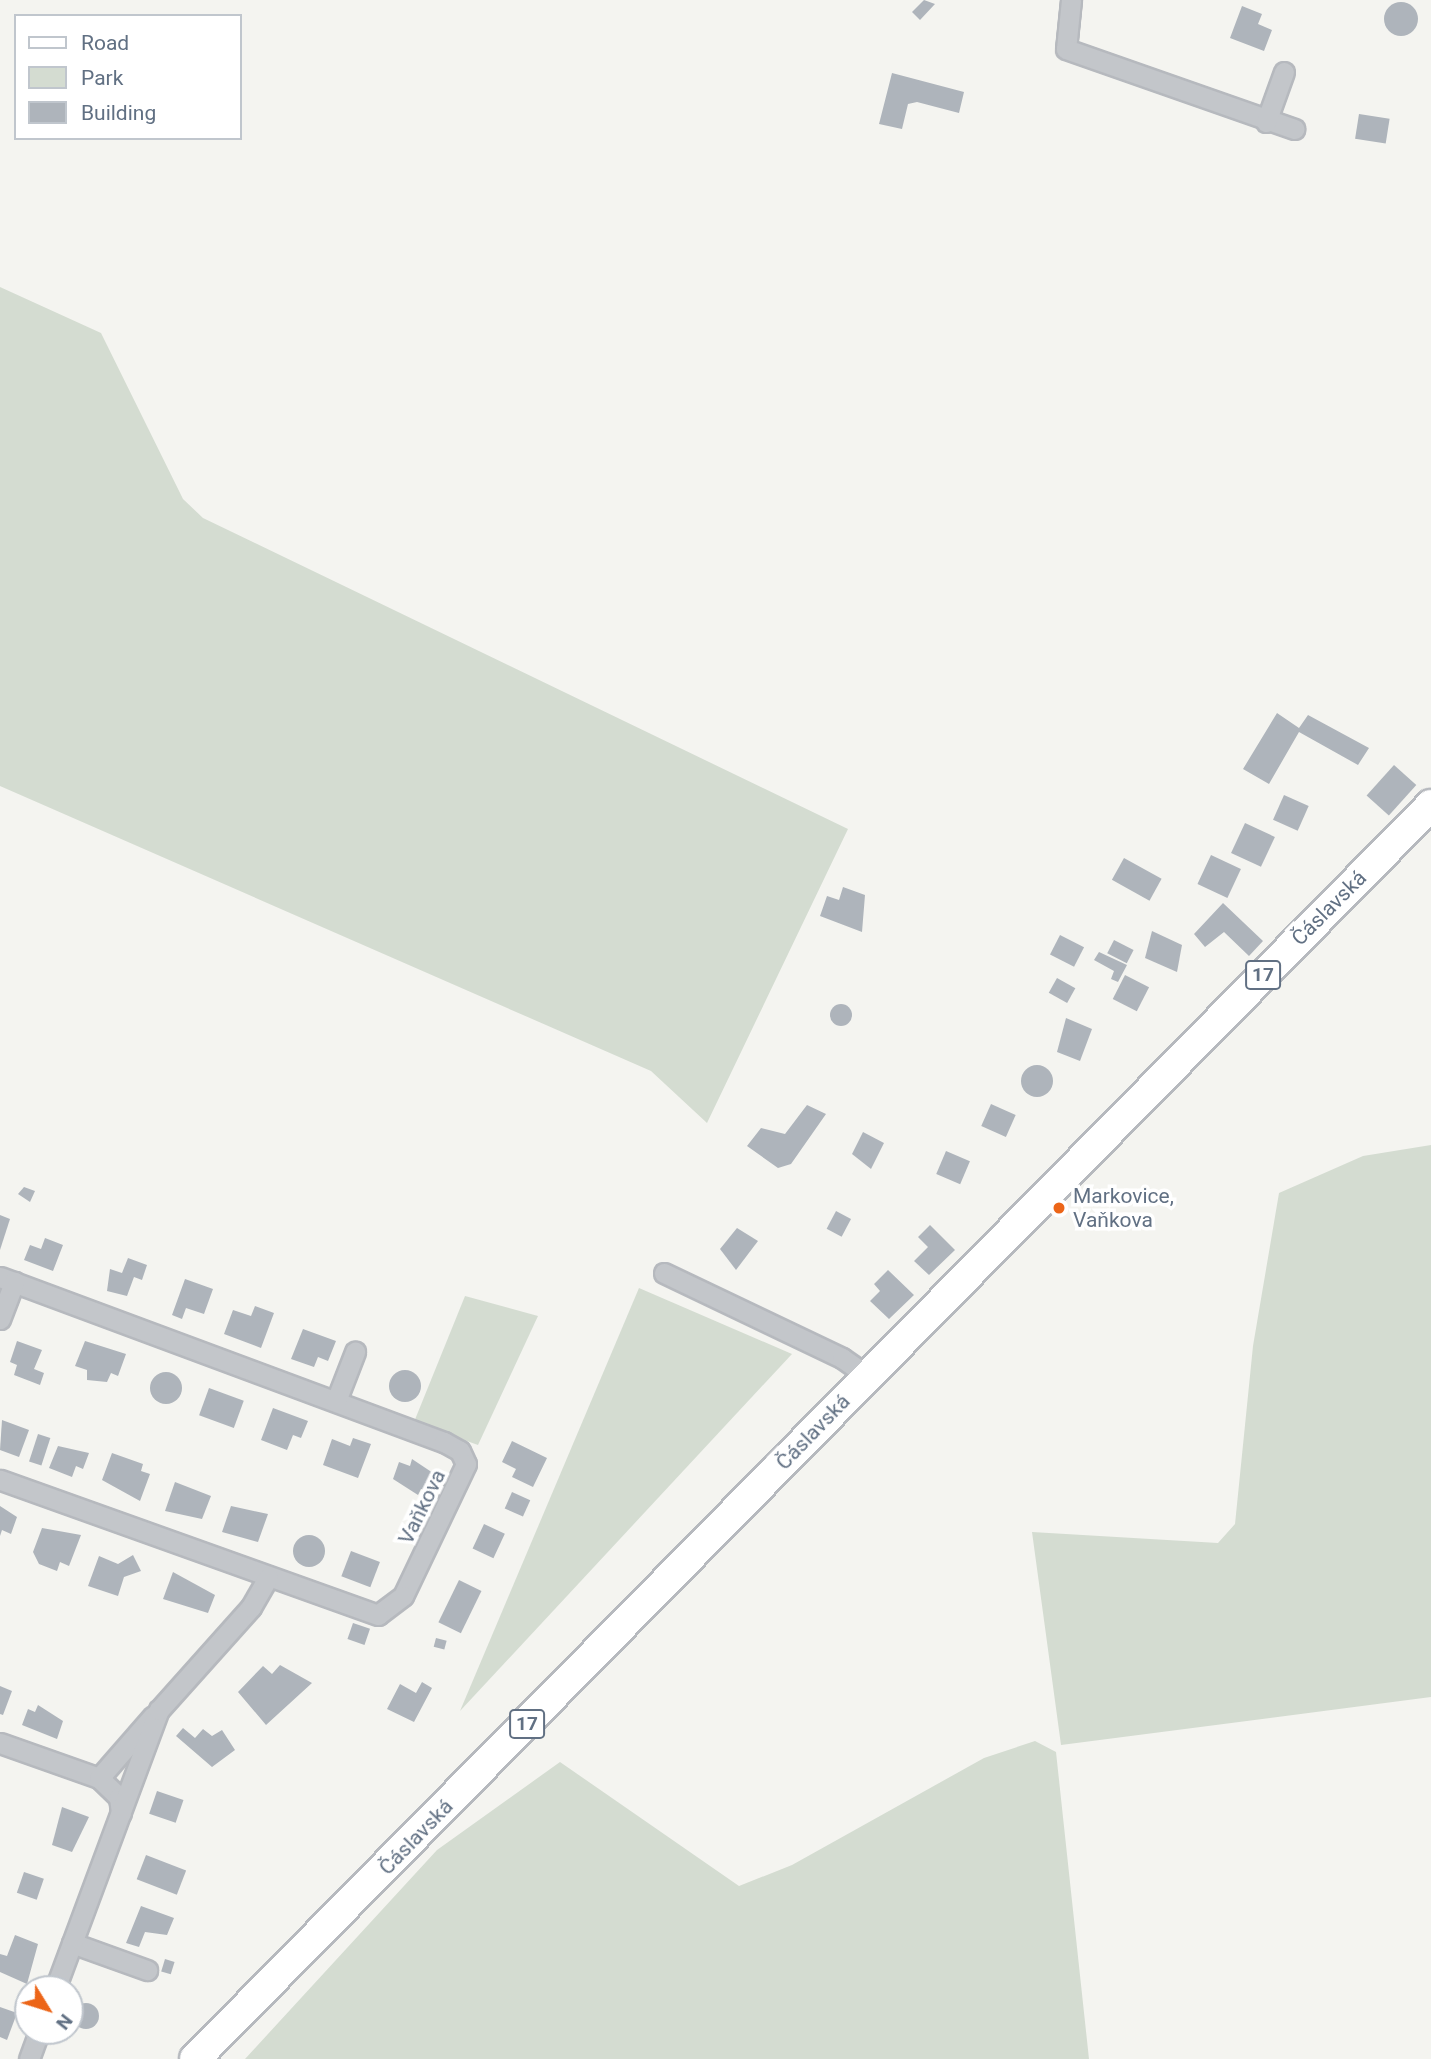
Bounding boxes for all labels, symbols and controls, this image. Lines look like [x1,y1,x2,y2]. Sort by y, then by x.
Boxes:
legend [14,14,242,140]
text: Road [81,31,129,55]
text: Park [81,66,123,90]
text: Building [81,101,156,125]
street label: Čáslavská [1286,865,1372,951]
road number: 17 [1244,959,1282,990]
place label: Markovice, Vaňkova [1073,1183,1174,1233]
marker: Markovice, Vaňkova [1051,1200,1067,1216]
street label: Čáslavská [771,1389,855,1475]
street label: Vaňkova [393,1466,451,1548]
road number: 17 [508,1708,546,1740]
street label: Čáslavská [374,1794,458,1880]
north arrow [14,1975,84,2045]
text: N [51,2010,78,2034]

